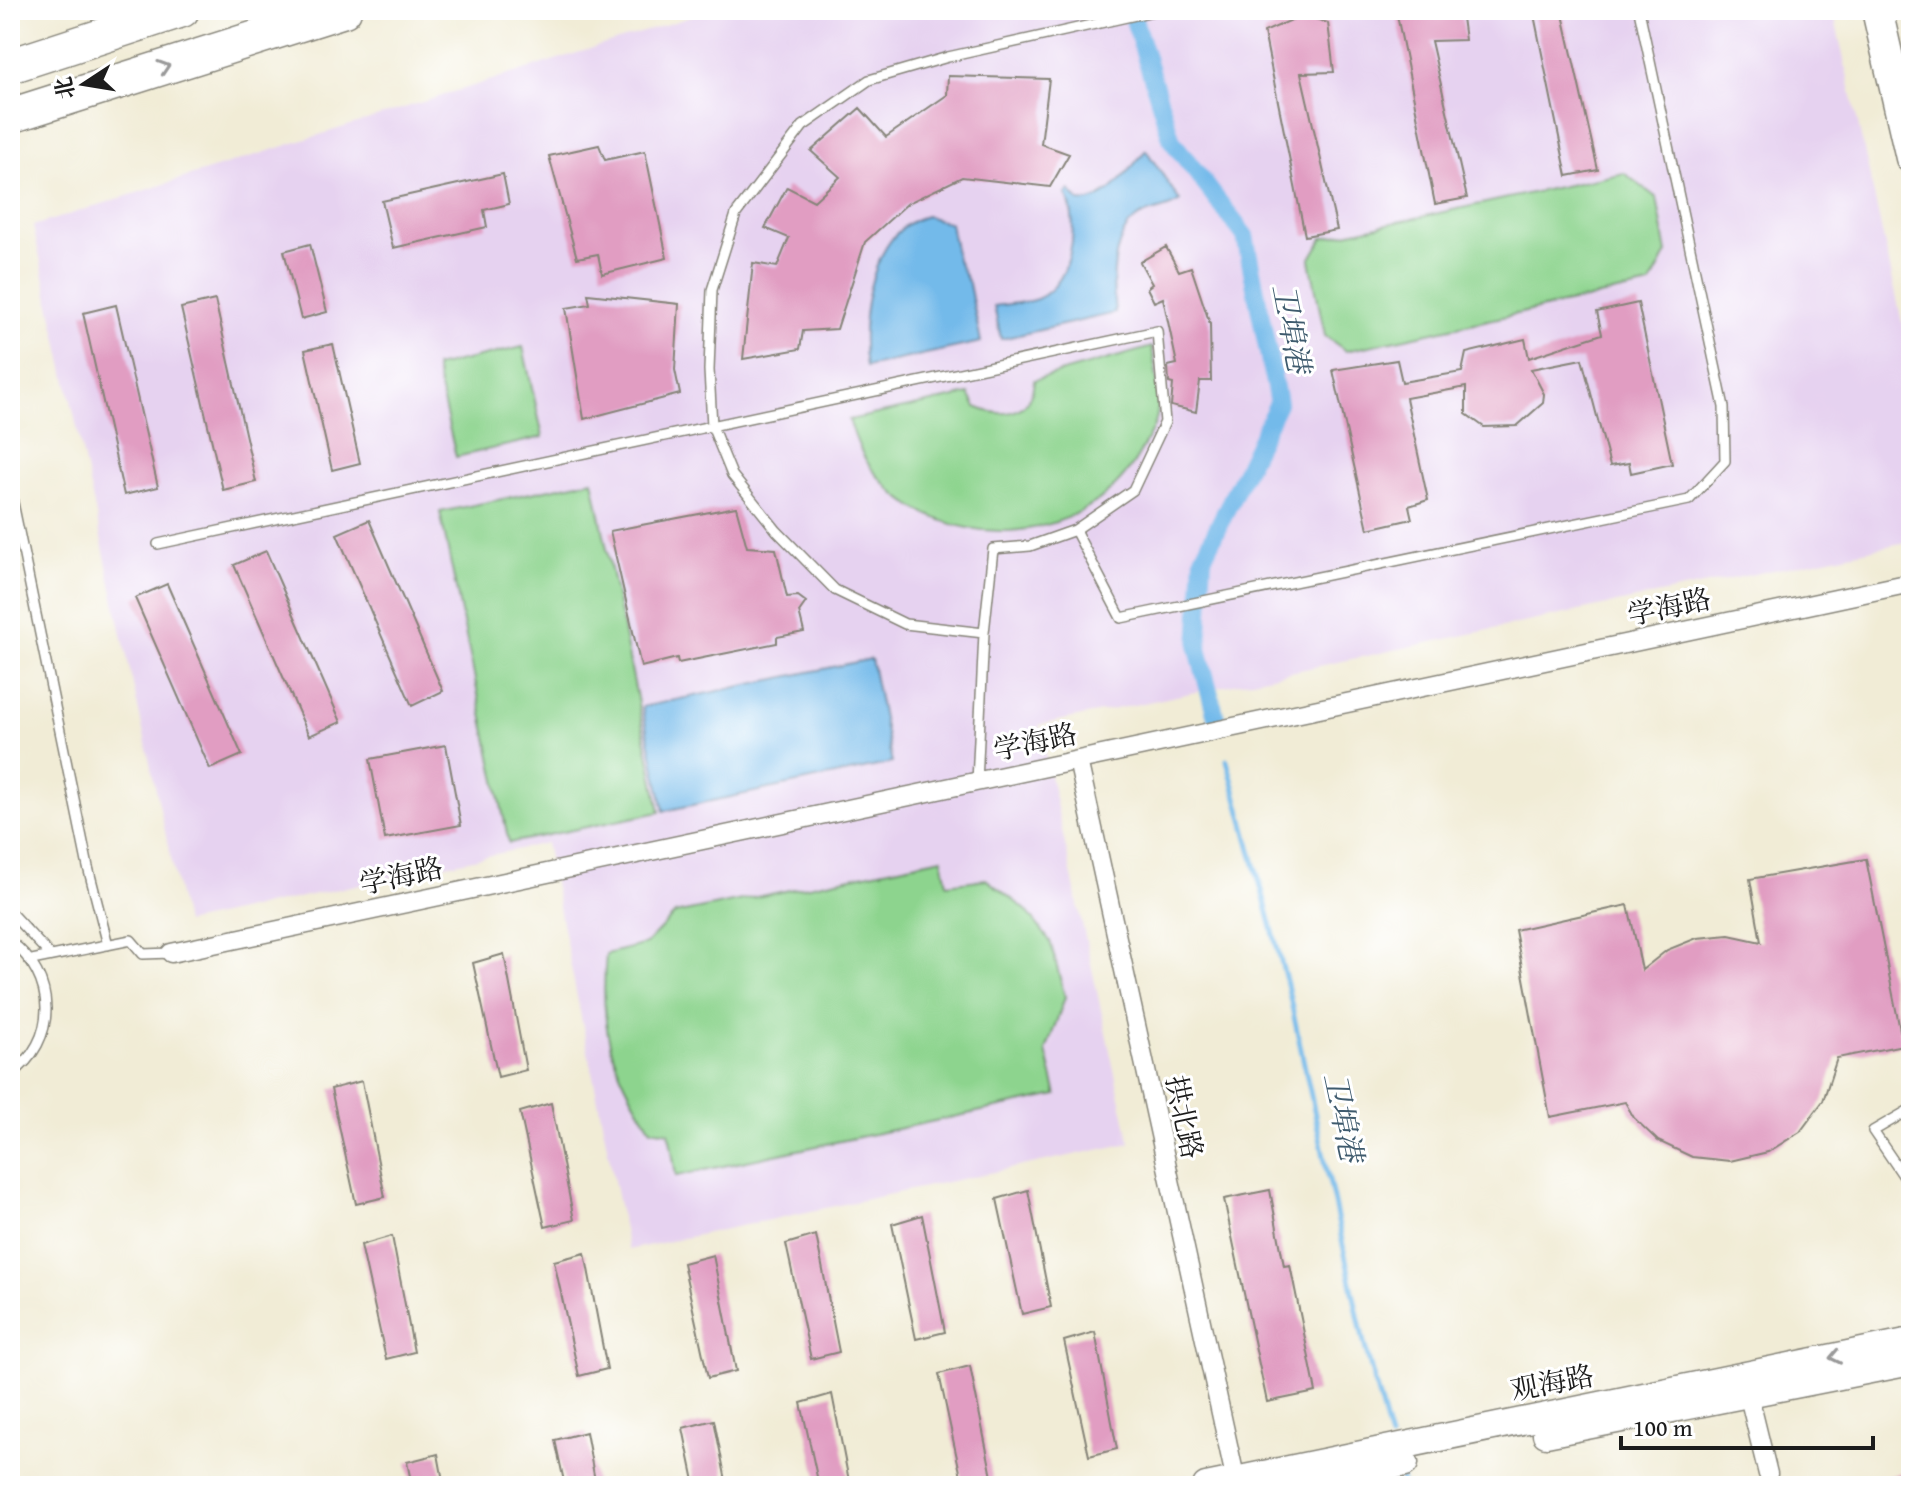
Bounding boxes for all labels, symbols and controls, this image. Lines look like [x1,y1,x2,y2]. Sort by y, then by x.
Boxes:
north arrow [44,44,124,124]
one-way arrow [157,60,171,76]
text: 北 [46,74,82,102]
water label: 卫埠港 [1262,280,1323,380]
street label: 学海路 [1624,577,1714,635]
street label: 学海路 [990,712,1080,770]
street label: 学海路 [356,846,446,904]
water label: 卫埠港 [1313,1068,1376,1170]
street label: 拱北路 [1156,1072,1214,1162]
one-way arrow [1828,1348,1842,1365]
street label: 观海路 [1507,1354,1597,1410]
scale bar [1621,1400,1873,1450]
text: 100 m [1633,1410,1693,1445]

